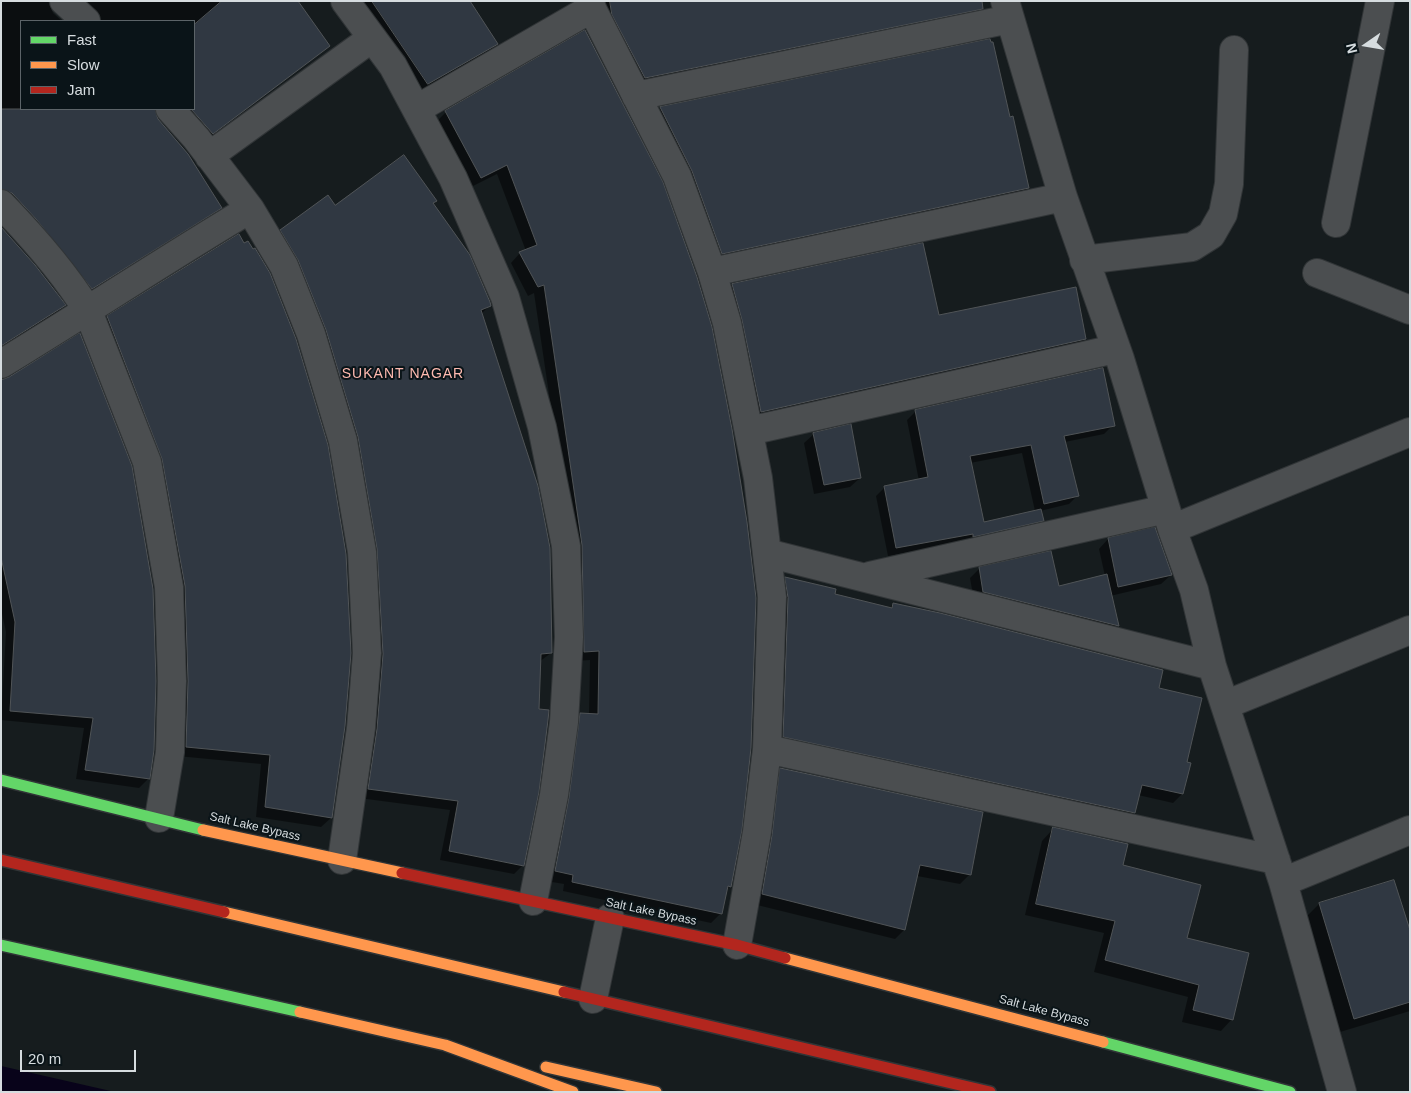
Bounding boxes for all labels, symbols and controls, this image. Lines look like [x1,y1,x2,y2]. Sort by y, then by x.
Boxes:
legend [20,20,195,110]
north arrow [1341,20,1391,70]
text: Fast [67,31,96,48]
text: N [1342,42,1360,55]
text: Slow [67,56,100,73]
text: Jam [67,81,95,98]
district label: SUKANT NAGAR [340,366,466,382]
street label: Salt Lake Bypass [208,810,302,844]
street label: Salt Lake Bypass [604,895,698,929]
street label: Salt Lake Bypass [997,992,1091,1030]
scale bar [22,1040,139,1072]
text: 20 m [28,1050,61,1067]

